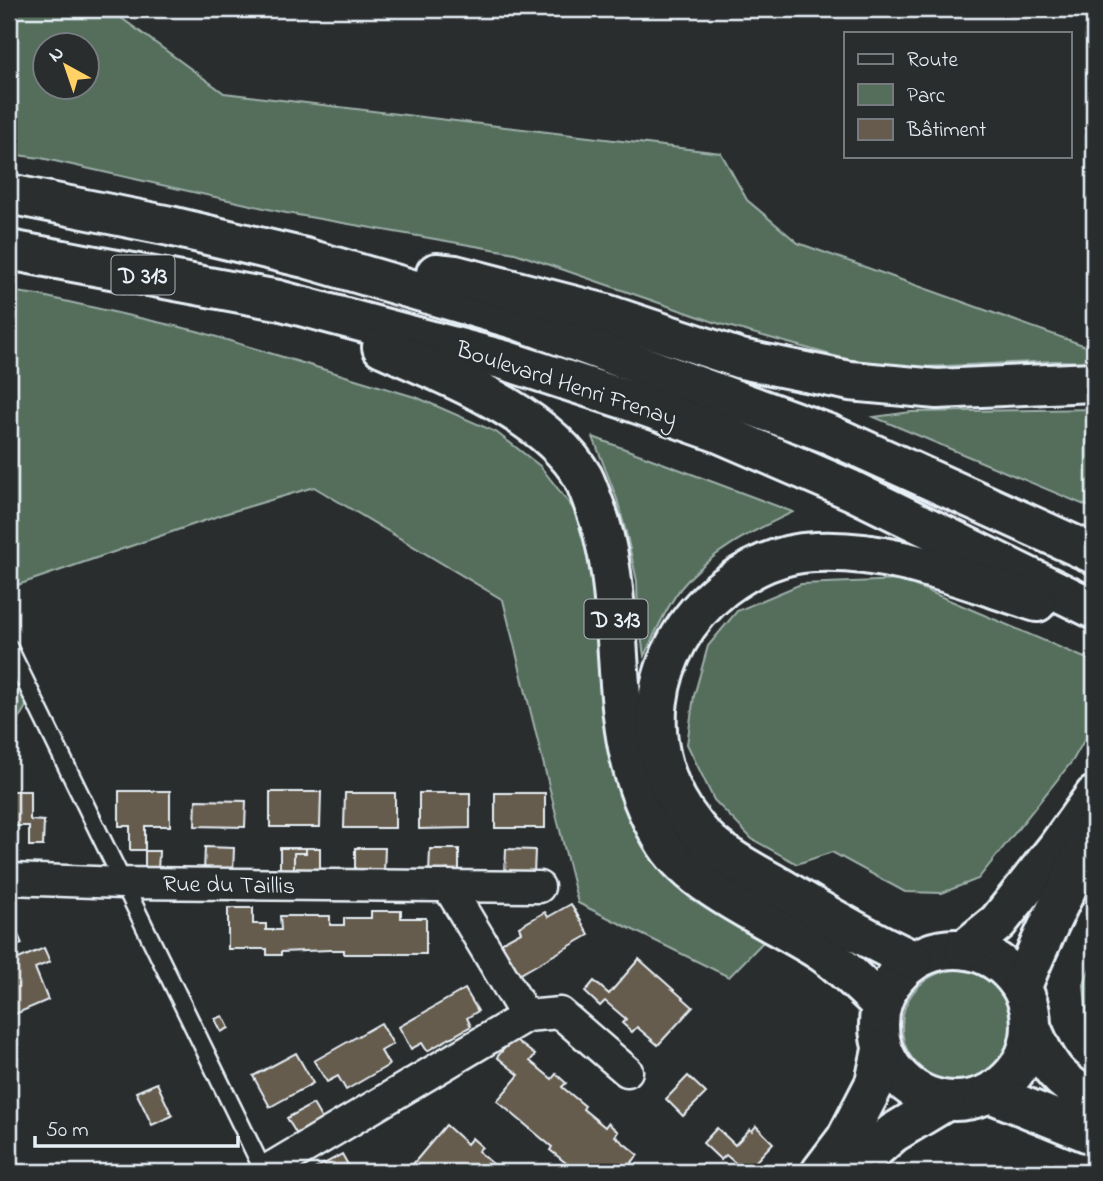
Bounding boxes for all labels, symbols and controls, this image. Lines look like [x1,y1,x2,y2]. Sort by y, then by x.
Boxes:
north arrow [32,32,102,102]
legend [844,32,1072,158]
text: N [43,40,70,69]
text: Route [907,46,959,76]
text: Parc [907,82,946,112]
text: Bâtiment [906,116,986,146]
road number: D 313 [111,256,174,294]
street label: Boulevard Henri Frenay [450,333,681,439]
road number: D 313 [584,600,648,638]
street label: Rue du Taillis [162,868,295,905]
scale bar [35,1104,238,1148]
text: 50 m [46,1116,89,1146]

